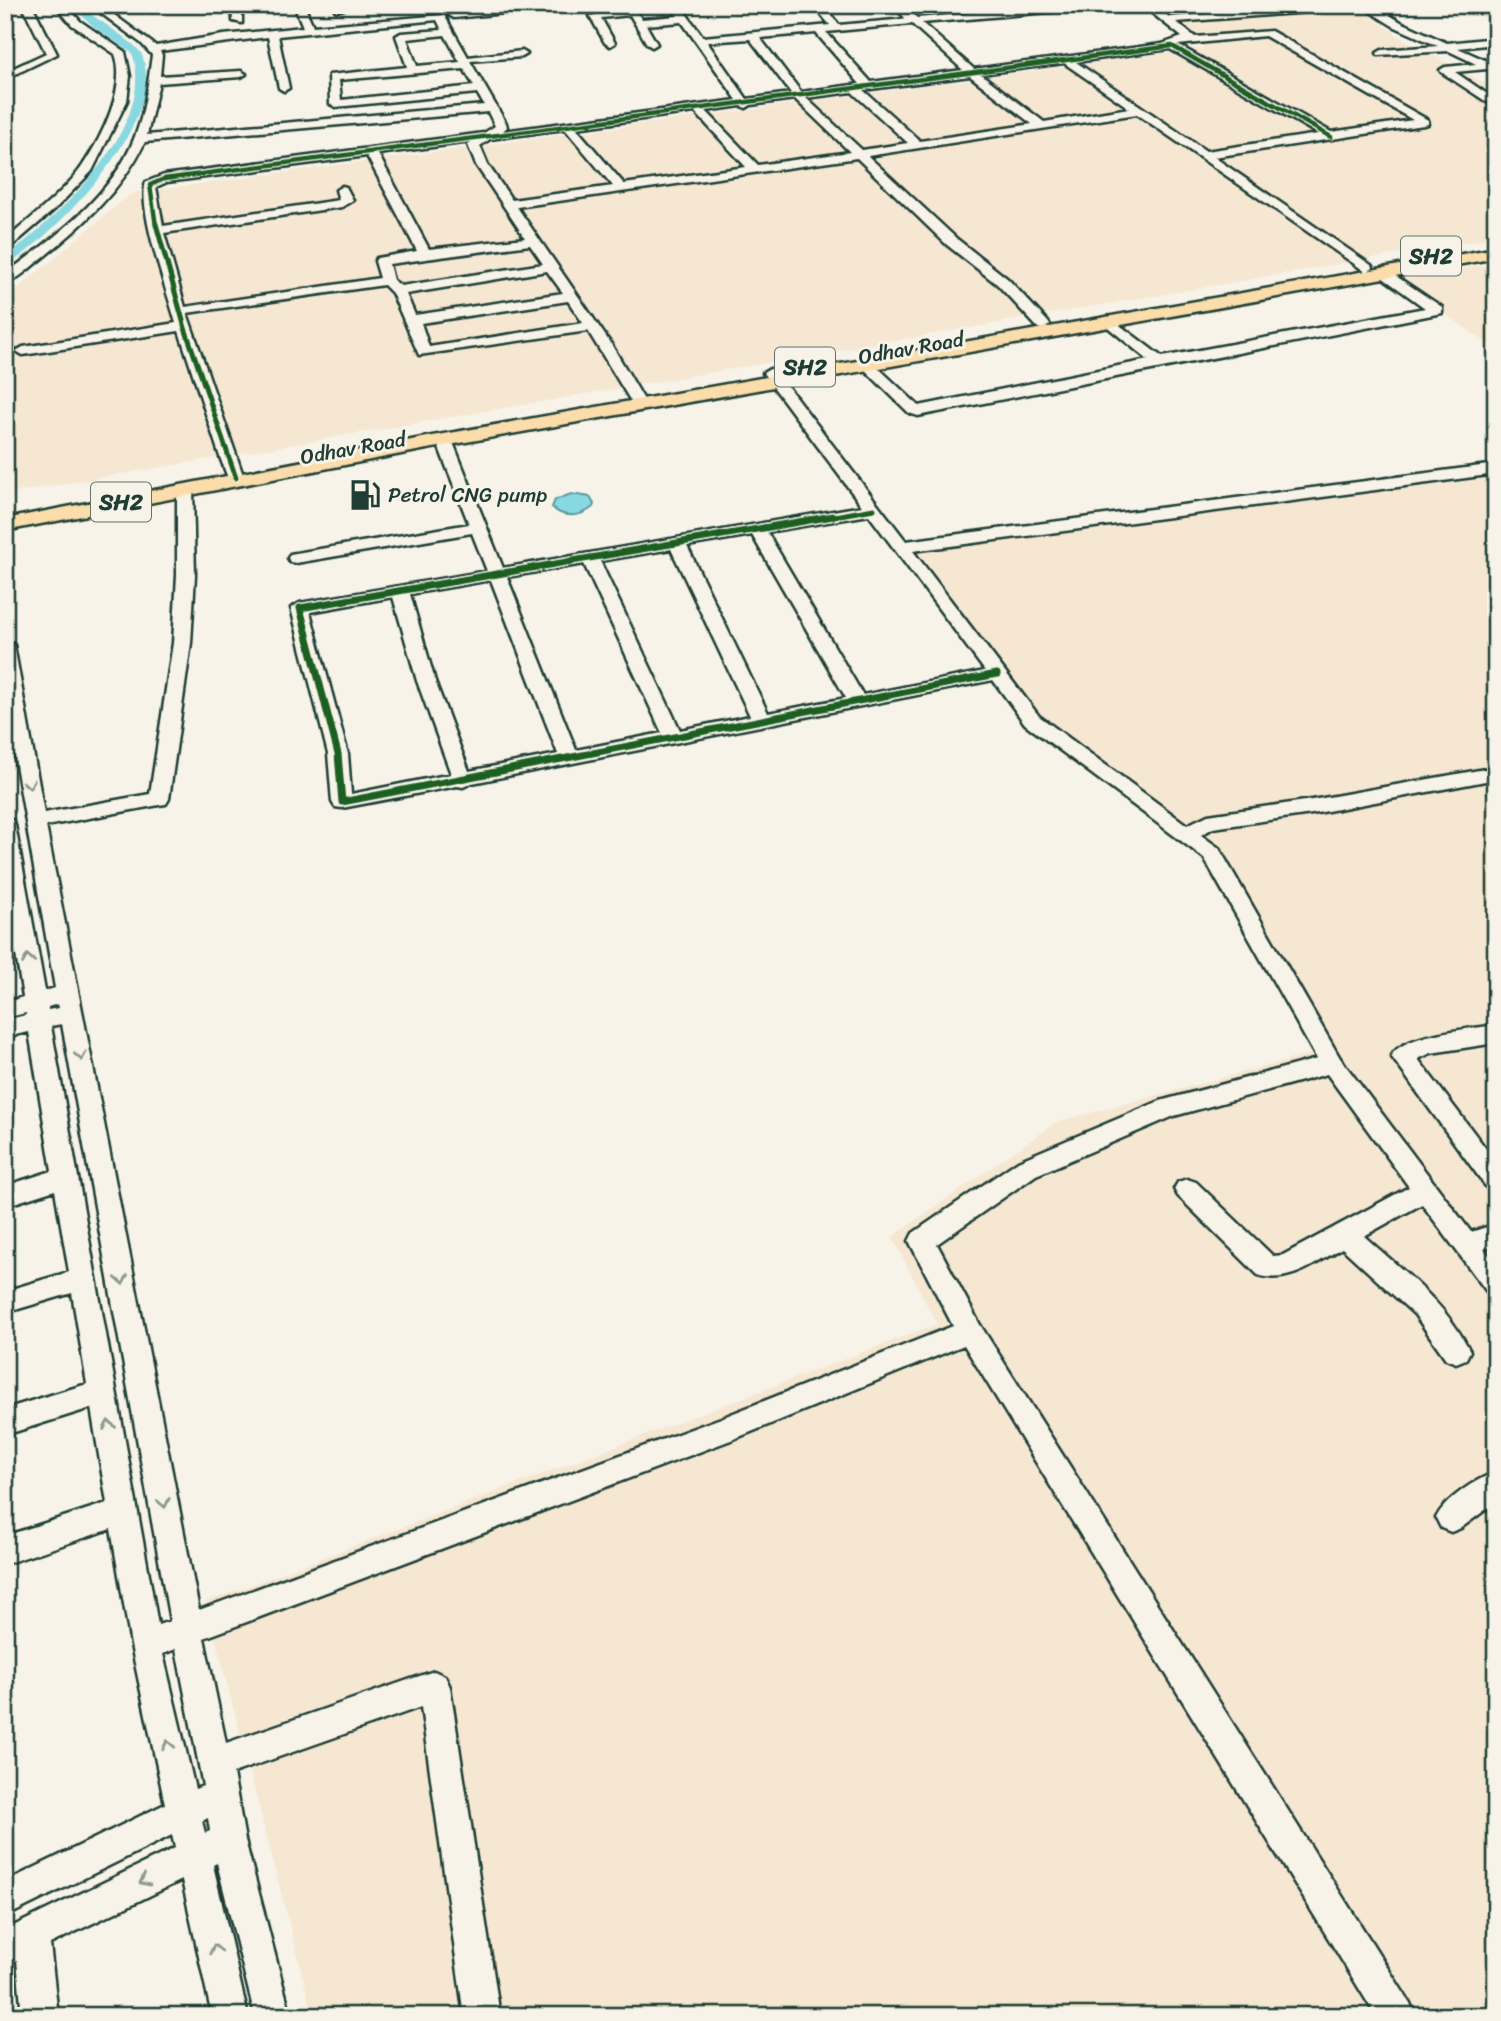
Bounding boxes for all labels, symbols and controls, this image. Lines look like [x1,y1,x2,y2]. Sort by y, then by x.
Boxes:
road number: SH2 [1401,236,1461,276]
street label: Odhav Road [855,320,969,376]
road number: SH2 [775,348,835,386]
street label: Odhav Road [297,420,411,476]
place label: Petrol CNG pump [388,476,547,514]
fuel station icon: Petrol CNG pump [348,478,382,512]
road number: SH2 [91,482,151,522]
one-way arrow [21,779,36,790]
one-way arrow [21,953,36,965]
one-way arrow [72,1050,87,1062]
one-way arrow [114,1274,129,1286]
one-way arrow [102,1419,117,1430]
one-way arrow [156,1497,171,1509]
one-way arrow [161,1739,176,1751]
one-way arrow [139,1872,151,1886]
one-way arrow [208,1943,223,1955]

